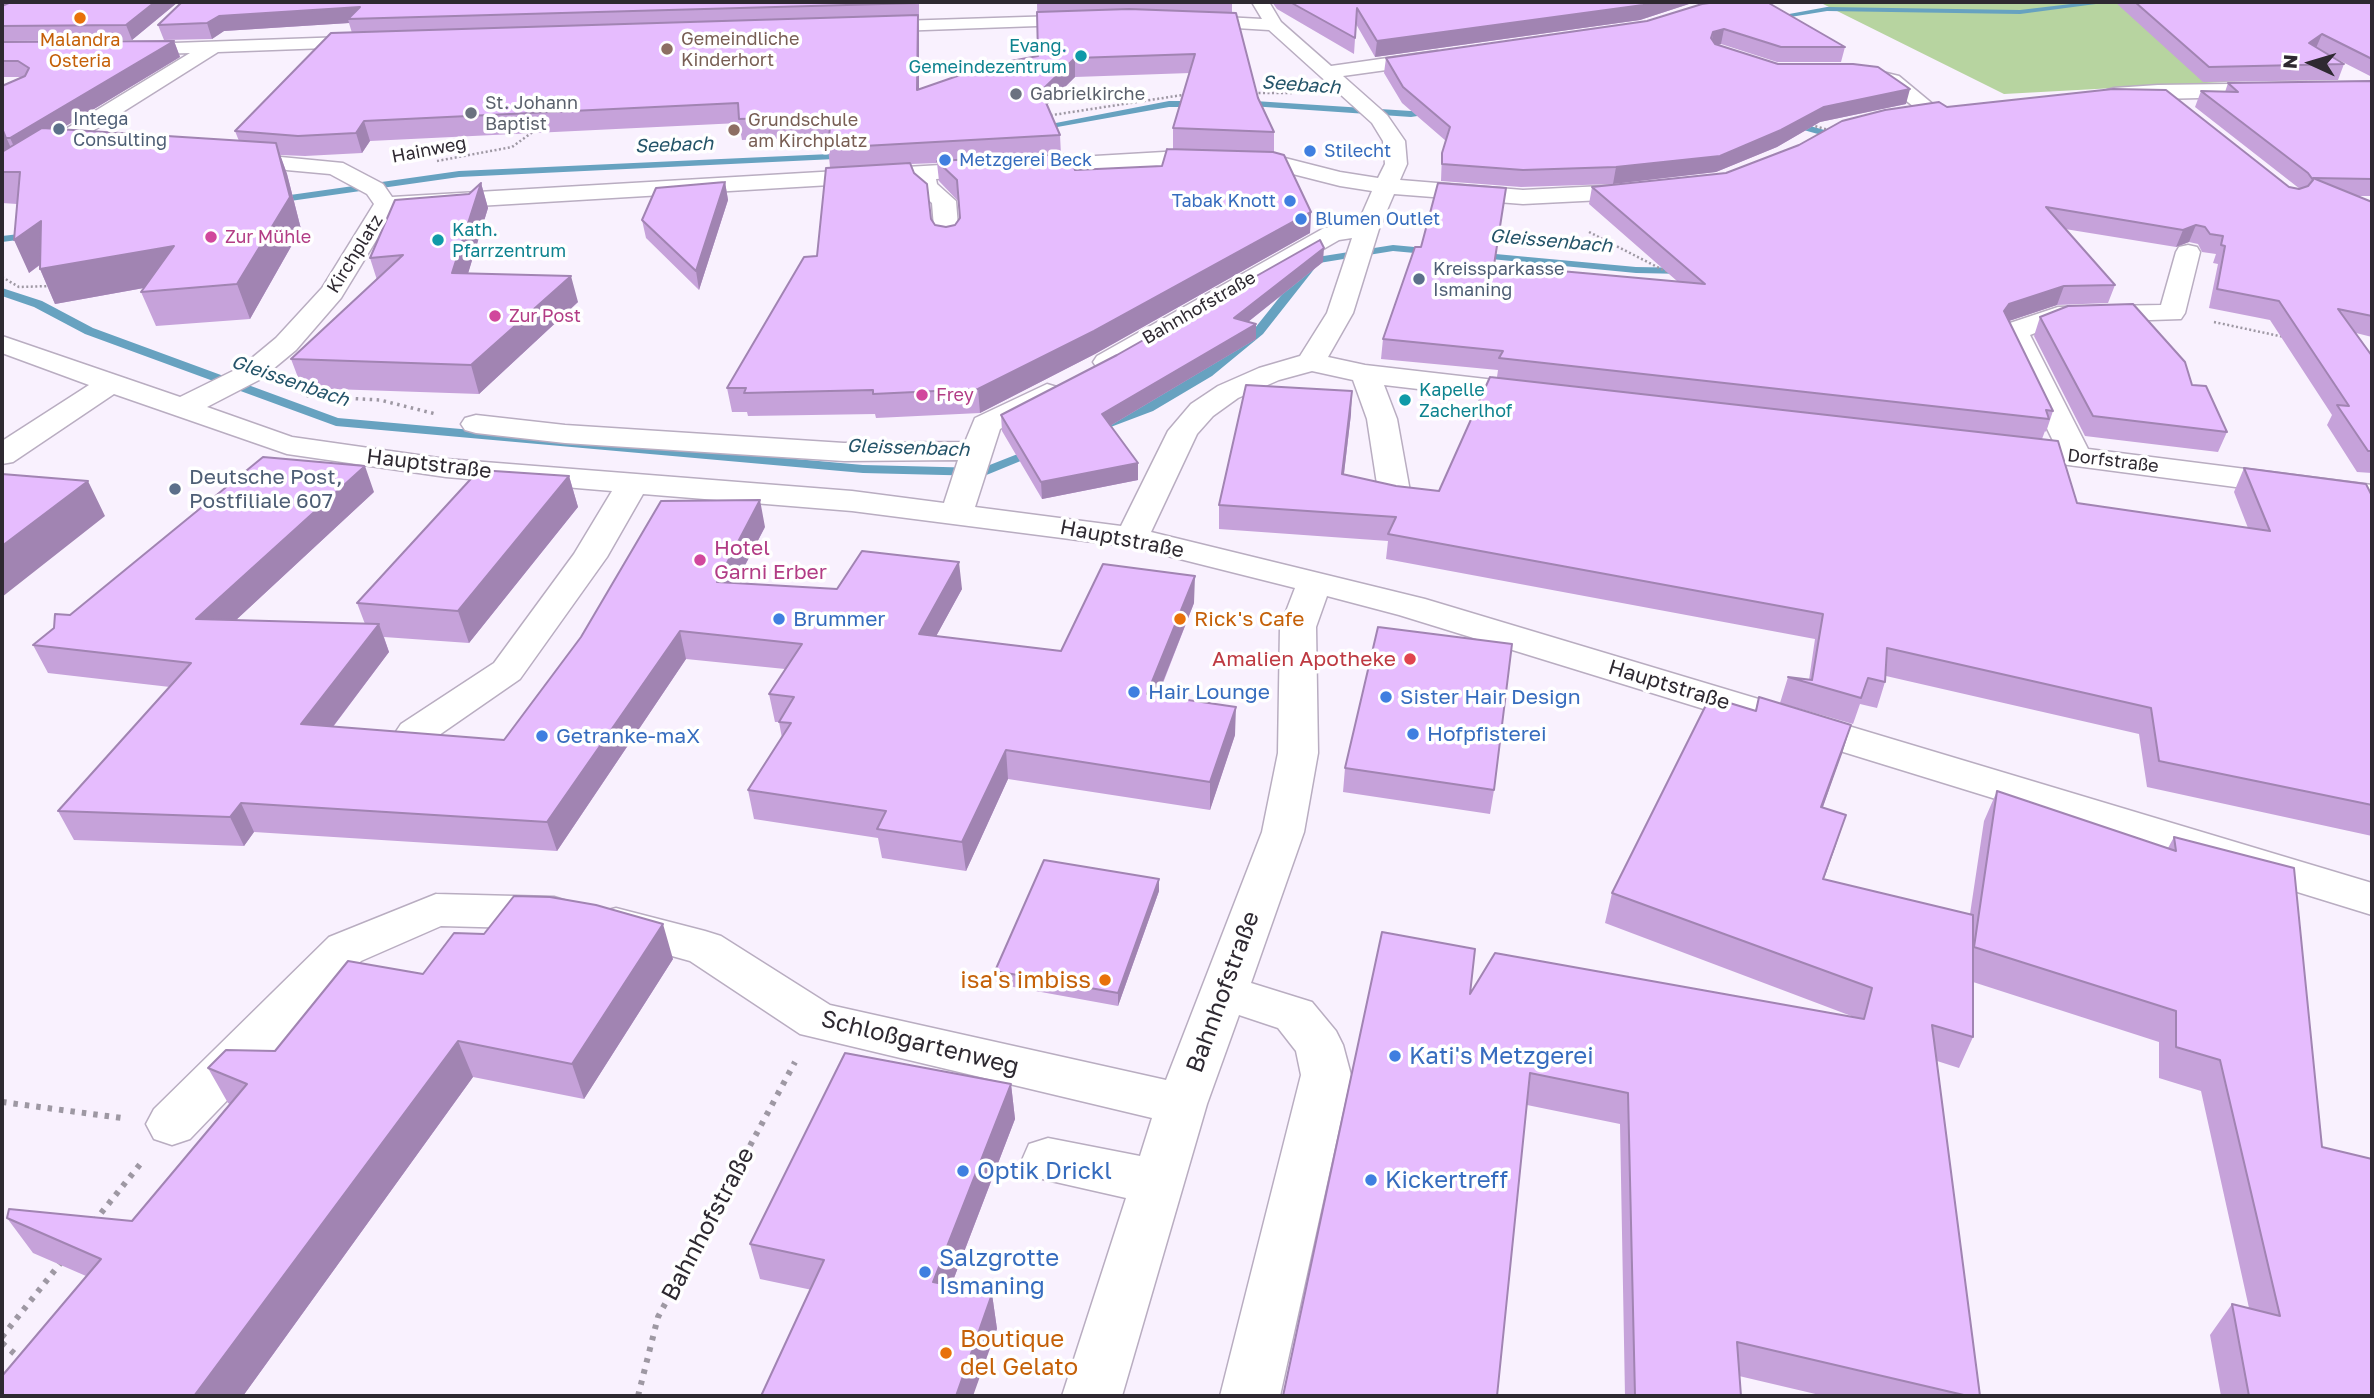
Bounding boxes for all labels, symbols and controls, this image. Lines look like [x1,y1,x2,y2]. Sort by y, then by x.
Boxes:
marker: Malandra Osteria [72,10,88,26]
place label: Gemeindliche Kinderhort [681,28,799,70]
north arrow [2276,28,2346,98]
place label: Malandra Osteria [40,29,120,72]
place label: Evang. Gemeindezentrum [909,35,1067,78]
marker: Gemeindliche Kinderhort [659,41,675,57]
marker: Evang. Gemeindezentrum [1073,48,1089,64]
text: N [2278,53,2302,70]
water label: Seebach [1261,71,1341,99]
place label: Gabrielkirche [1030,83,1145,105]
marker: Gabrielkirche [1008,86,1024,102]
place label: St. Johann Baptist [485,92,578,134]
marker: St. Johann Baptist [463,105,479,121]
place label: Intega Consulting [73,108,167,150]
place label: Grundschule am Kirchplatz [748,109,867,152]
marker: Intega Consulting [51,121,67,137]
marker: Grundschule am Kirchplatz [726,122,742,138]
street label: Hainweg [390,132,468,168]
water label: Seebach [634,132,714,158]
place label: Stilecht [1324,140,1391,162]
marker: Stilecht [1302,143,1318,159]
place label: Metzgerei Beck [959,149,1092,171]
marker: Metzgerei Beck [937,152,953,168]
place label: Tabak Knott [1172,190,1276,212]
marker: Tabak Knott [1282,193,1298,209]
place label: Blumen Outlet [1315,208,1440,230]
street label: Kirchplatz [322,211,388,297]
marker: Blumen Outlet [1293,211,1309,227]
place label: Kath. Pfarrzentrum [452,219,566,262]
water label: Gleissenbach [1489,224,1613,258]
place label: Zur Mühle [225,226,311,248]
marker: Zur Mühle [203,229,219,245]
marker: Kath. Pfarrzentrum [430,232,446,248]
place label: Kreissparkasse Ismaning [1433,258,1565,300]
street label: Bahnhofstraße [1138,267,1260,349]
marker: Kreissparkasse Ismaning [1411,271,1427,287]
place label: Zur Post [509,305,581,327]
marker: Zur Post [487,308,503,324]
water label: Gleissenbach [228,350,352,412]
place label: Kapelle Zacherlhof [1419,379,1512,422]
place label: Frey [936,384,974,406]
marker: Frey [914,387,930,403]
marker: Kapelle Zacherlhof [1397,392,1413,408]
water label: Gleissenbach [846,434,970,462]
street label: Hauptstraße [365,444,493,484]
street label: Dorfstraße [2066,445,2160,477]
place label: Deutsche Post, Postfiliale 607 [189,464,343,514]
marker: Deutsche Post, Postfiliale 607 [167,481,183,497]
street label: Hauptstraße [1058,515,1186,563]
place label: Hotel Garni Erber [714,535,827,585]
marker: Hotel Garni Erber [692,552,708,568]
place label: Brummer [793,606,886,632]
place label: Rick's Cafe [1194,606,1304,632]
marker: Brummer [771,611,787,627]
marker: Rick's Cafe [1172,611,1188,627]
place label: Amalien Apotheke [1212,646,1396,672]
marker: Amalien Apotheke [1402,651,1418,667]
street label: Hauptstraße [1605,655,1733,715]
place label: Hair Lounge [1148,679,1270,705]
marker: Hair Lounge [1126,684,1142,700]
place label: Sister Hair Design [1400,684,1581,710]
marker: Sister Hair Design [1378,689,1394,705]
place label: Hofpfisterei [1427,721,1547,747]
place label: Getranke-maX [556,723,700,749]
marker: Hofpfisterei [1405,726,1421,742]
marker: Getranke-maX [534,728,550,744]
street label: Bahnhofstraße [1180,907,1266,1077]
place label: isa's imbiss [960,966,1091,994]
marker: isa's imbiss [1097,972,1113,988]
street label: Schloßgartenweg [818,1004,1022,1082]
place label: Kati's Metzgerei [1409,1042,1594,1070]
marker: Kati's Metzgerei [1387,1048,1403,1064]
street label: Bahnhofstraße [655,1142,761,1306]
place label: Optik Drickl [977,1157,1112,1185]
marker: Optik Drickl [955,1163,971,1179]
place label: Kickertreff [1385,1166,1508,1194]
marker: Kickertreff [1363,1172,1379,1188]
place label: Salzgrotte Ismaning [939,1244,1059,1300]
marker: Salzgrotte Ismaning [917,1264,933,1280]
place label: Boutique del Gelato [960,1325,1078,1381]
marker: Boutique del Gelato [938,1345,954,1361]

